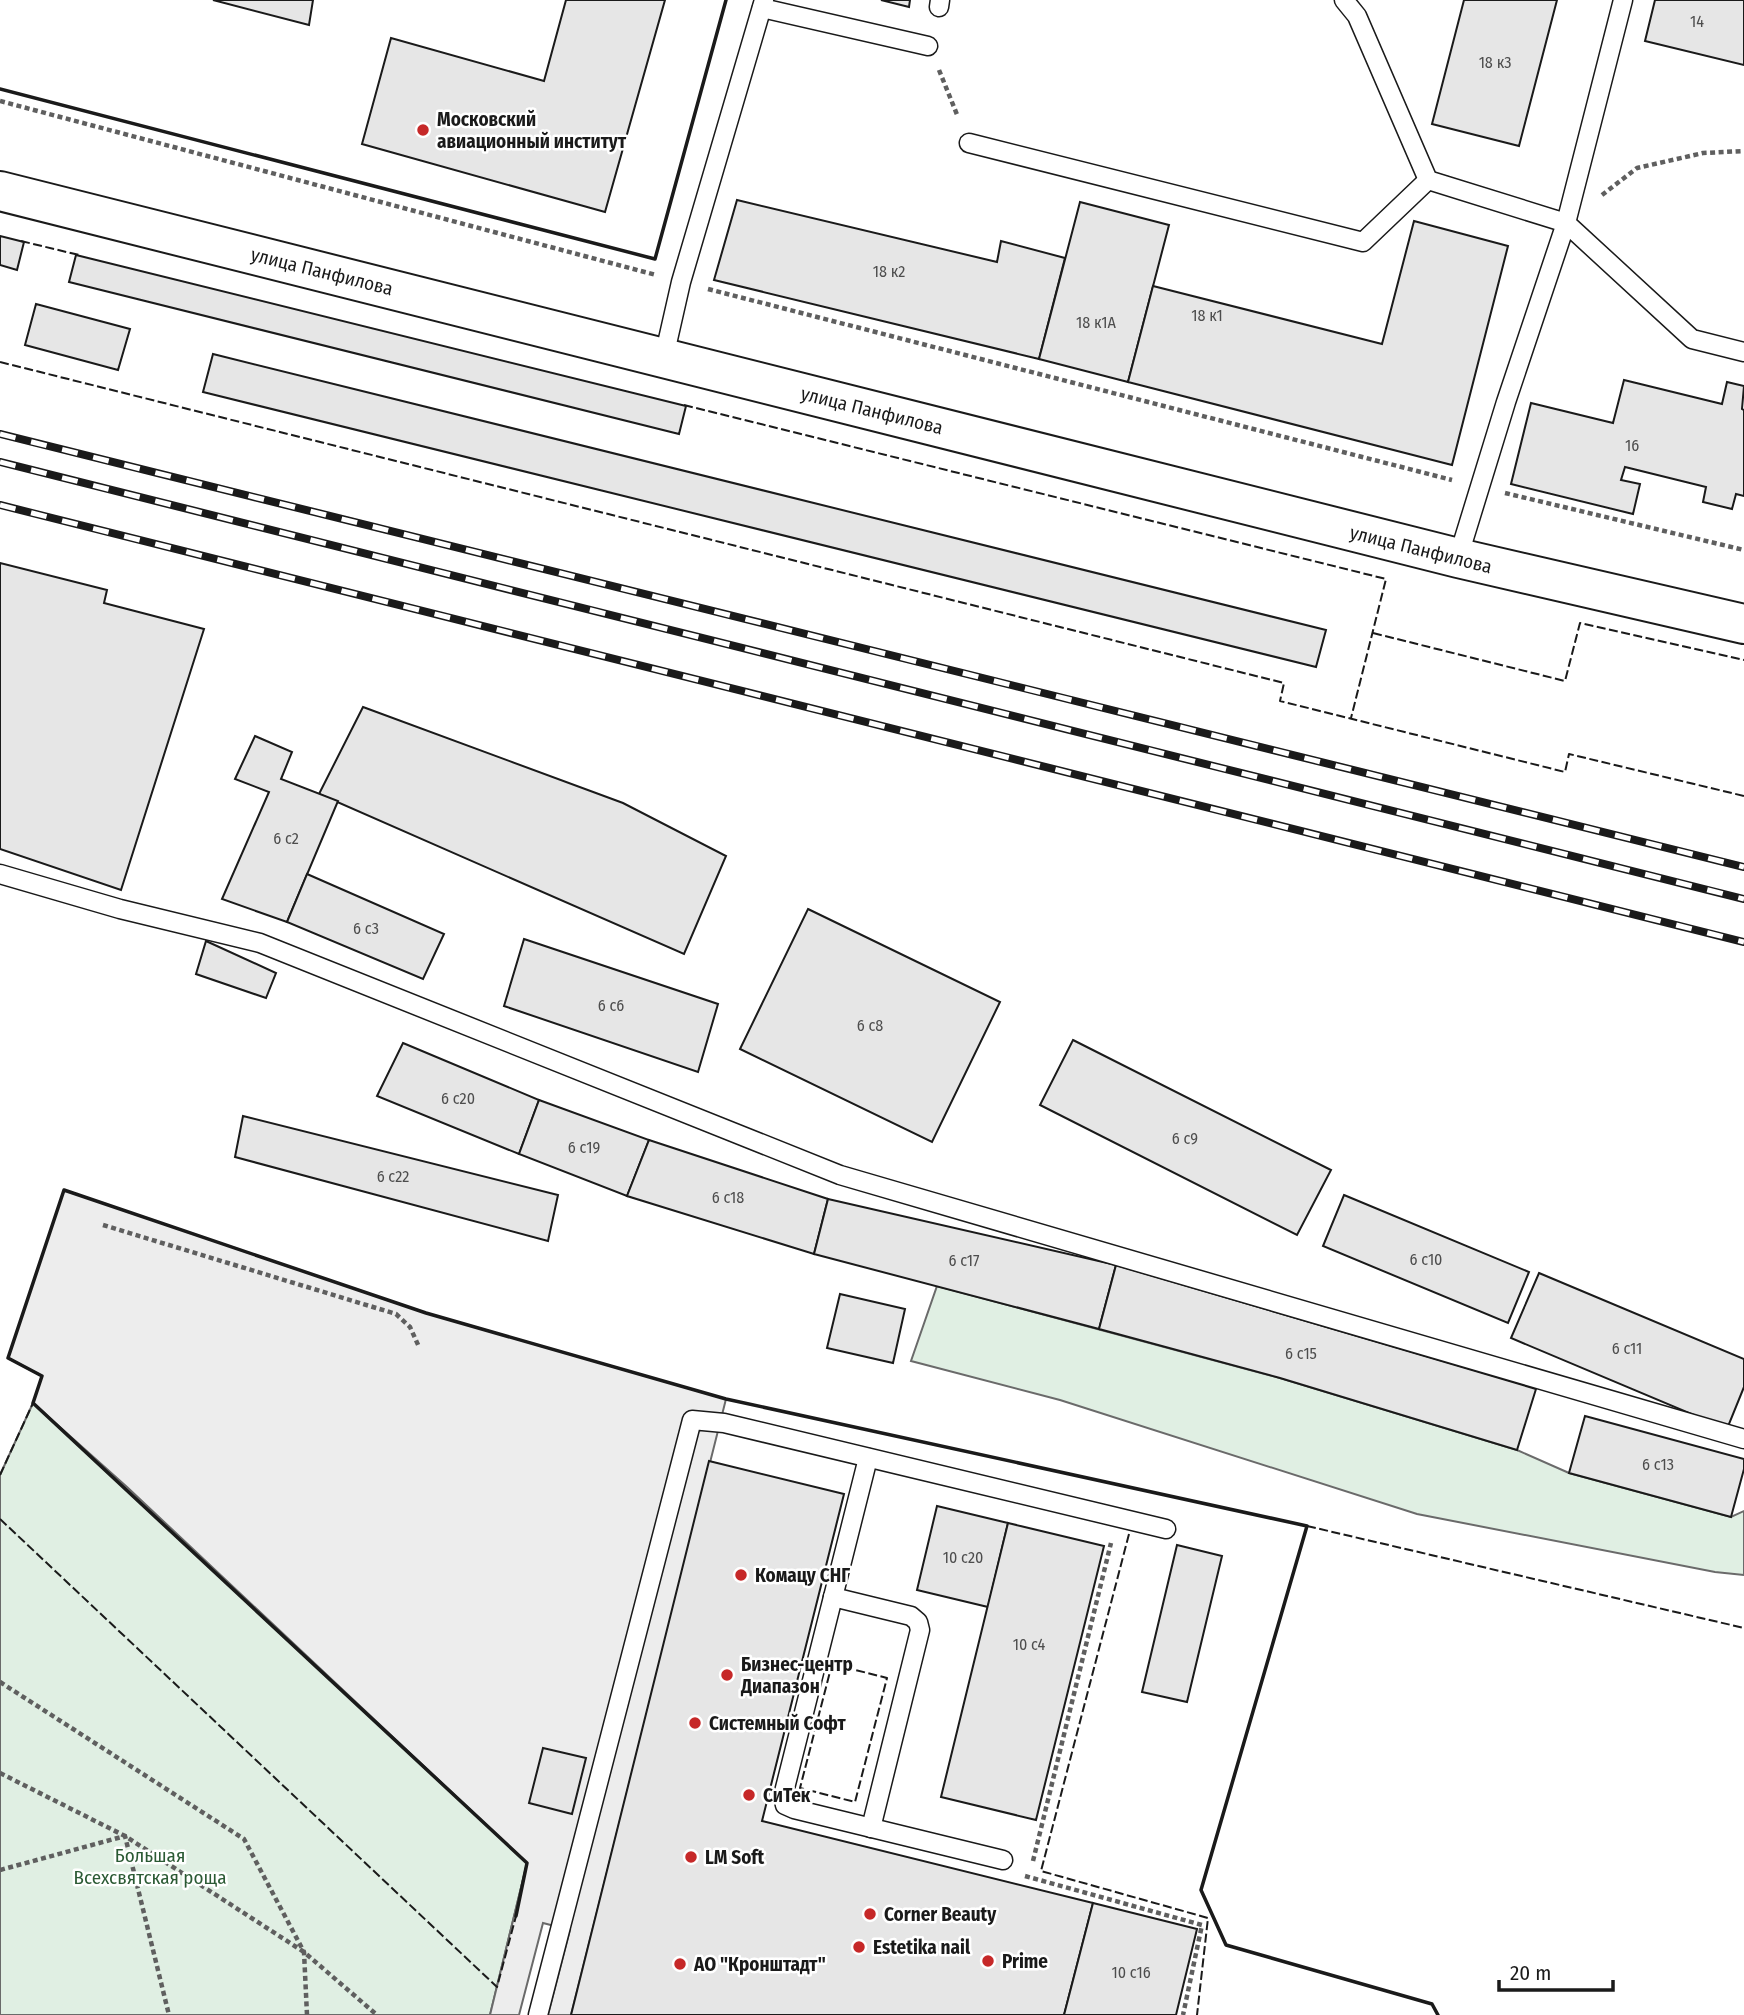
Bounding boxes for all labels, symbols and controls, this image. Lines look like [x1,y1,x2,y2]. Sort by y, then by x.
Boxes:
house number: 14 [1690,12,1704,31]
house number: 18 к3 [1479,53,1511,72]
place label: Московский авиационный институт [437,108,627,153]
marker: Московский авиационный институт [415,122,431,138]
street label: улица Панфилова [248,243,395,300]
house number: 18 к2 [873,262,905,281]
house number: 18 к1 [1191,306,1223,325]
house number: 18 к1А [1076,313,1117,332]
street label: улица Панфилова [798,382,945,439]
house number: 16 [1625,436,1639,455]
street label: улица Панфилова [1347,521,1494,578]
house number: 6 с2 [273,829,299,848]
house number: 6 с3 [353,919,379,938]
house number: 6 с6 [598,996,624,1015]
house number: 6 с8 [857,1016,883,1035]
house number: 6 с20 [441,1089,475,1108]
house number: 6 с9 [1172,1129,1198,1148]
house number: 6 с19 [568,1138,600,1157]
house number: 6 с22 [377,1167,409,1186]
house number: 6 с18 [712,1188,744,1207]
house number: 6 с10 [1410,1250,1442,1269]
house number: 6 с17 [948,1251,980,1270]
house number: 6 с11 [1612,1339,1642,1358]
house number: 6 с15 [1285,1344,1317,1363]
house number: 6 с13 [1642,1455,1674,1474]
house number: 10 с20 [943,1548,983,1567]
place label: Комацу СНГ [755,1564,850,1587]
marker: Комацу СНГ [733,1567,749,1583]
house number: 10 с4 [1013,1635,1045,1654]
place label: Бизнес-центр Диапазон [740,1653,853,1698]
marker: Бизнес-центр Диапазон [719,1667,735,1683]
place label: Системный Софт [709,1712,846,1735]
marker: Системный Софт [687,1715,703,1731]
place label: СиТек [763,1784,811,1807]
marker: СиТек [741,1787,757,1803]
park label: Большая Всехсвятская роща [74,1844,226,1889]
place label: LM Soft [705,1846,765,1869]
marker: LM Soft [683,1849,699,1865]
place label: Corner Beauty [884,1903,997,1926]
marker: Corner Beauty [862,1906,878,1922]
place label: Estetika nail [873,1936,971,1959]
marker: Estetika nail [851,1939,867,1955]
scale bar [1499,1948,1613,1992]
place label: Prime [1002,1950,1048,1973]
place label: АО "Кронштадт" [693,1953,826,1976]
marker: Prime [980,1953,996,1969]
marker: АО "Кронштадт" [672,1956,688,1972]
text: 20 m [1510,1960,1551,1986]
house number: 10 с16 [1111,1963,1151,1982]

